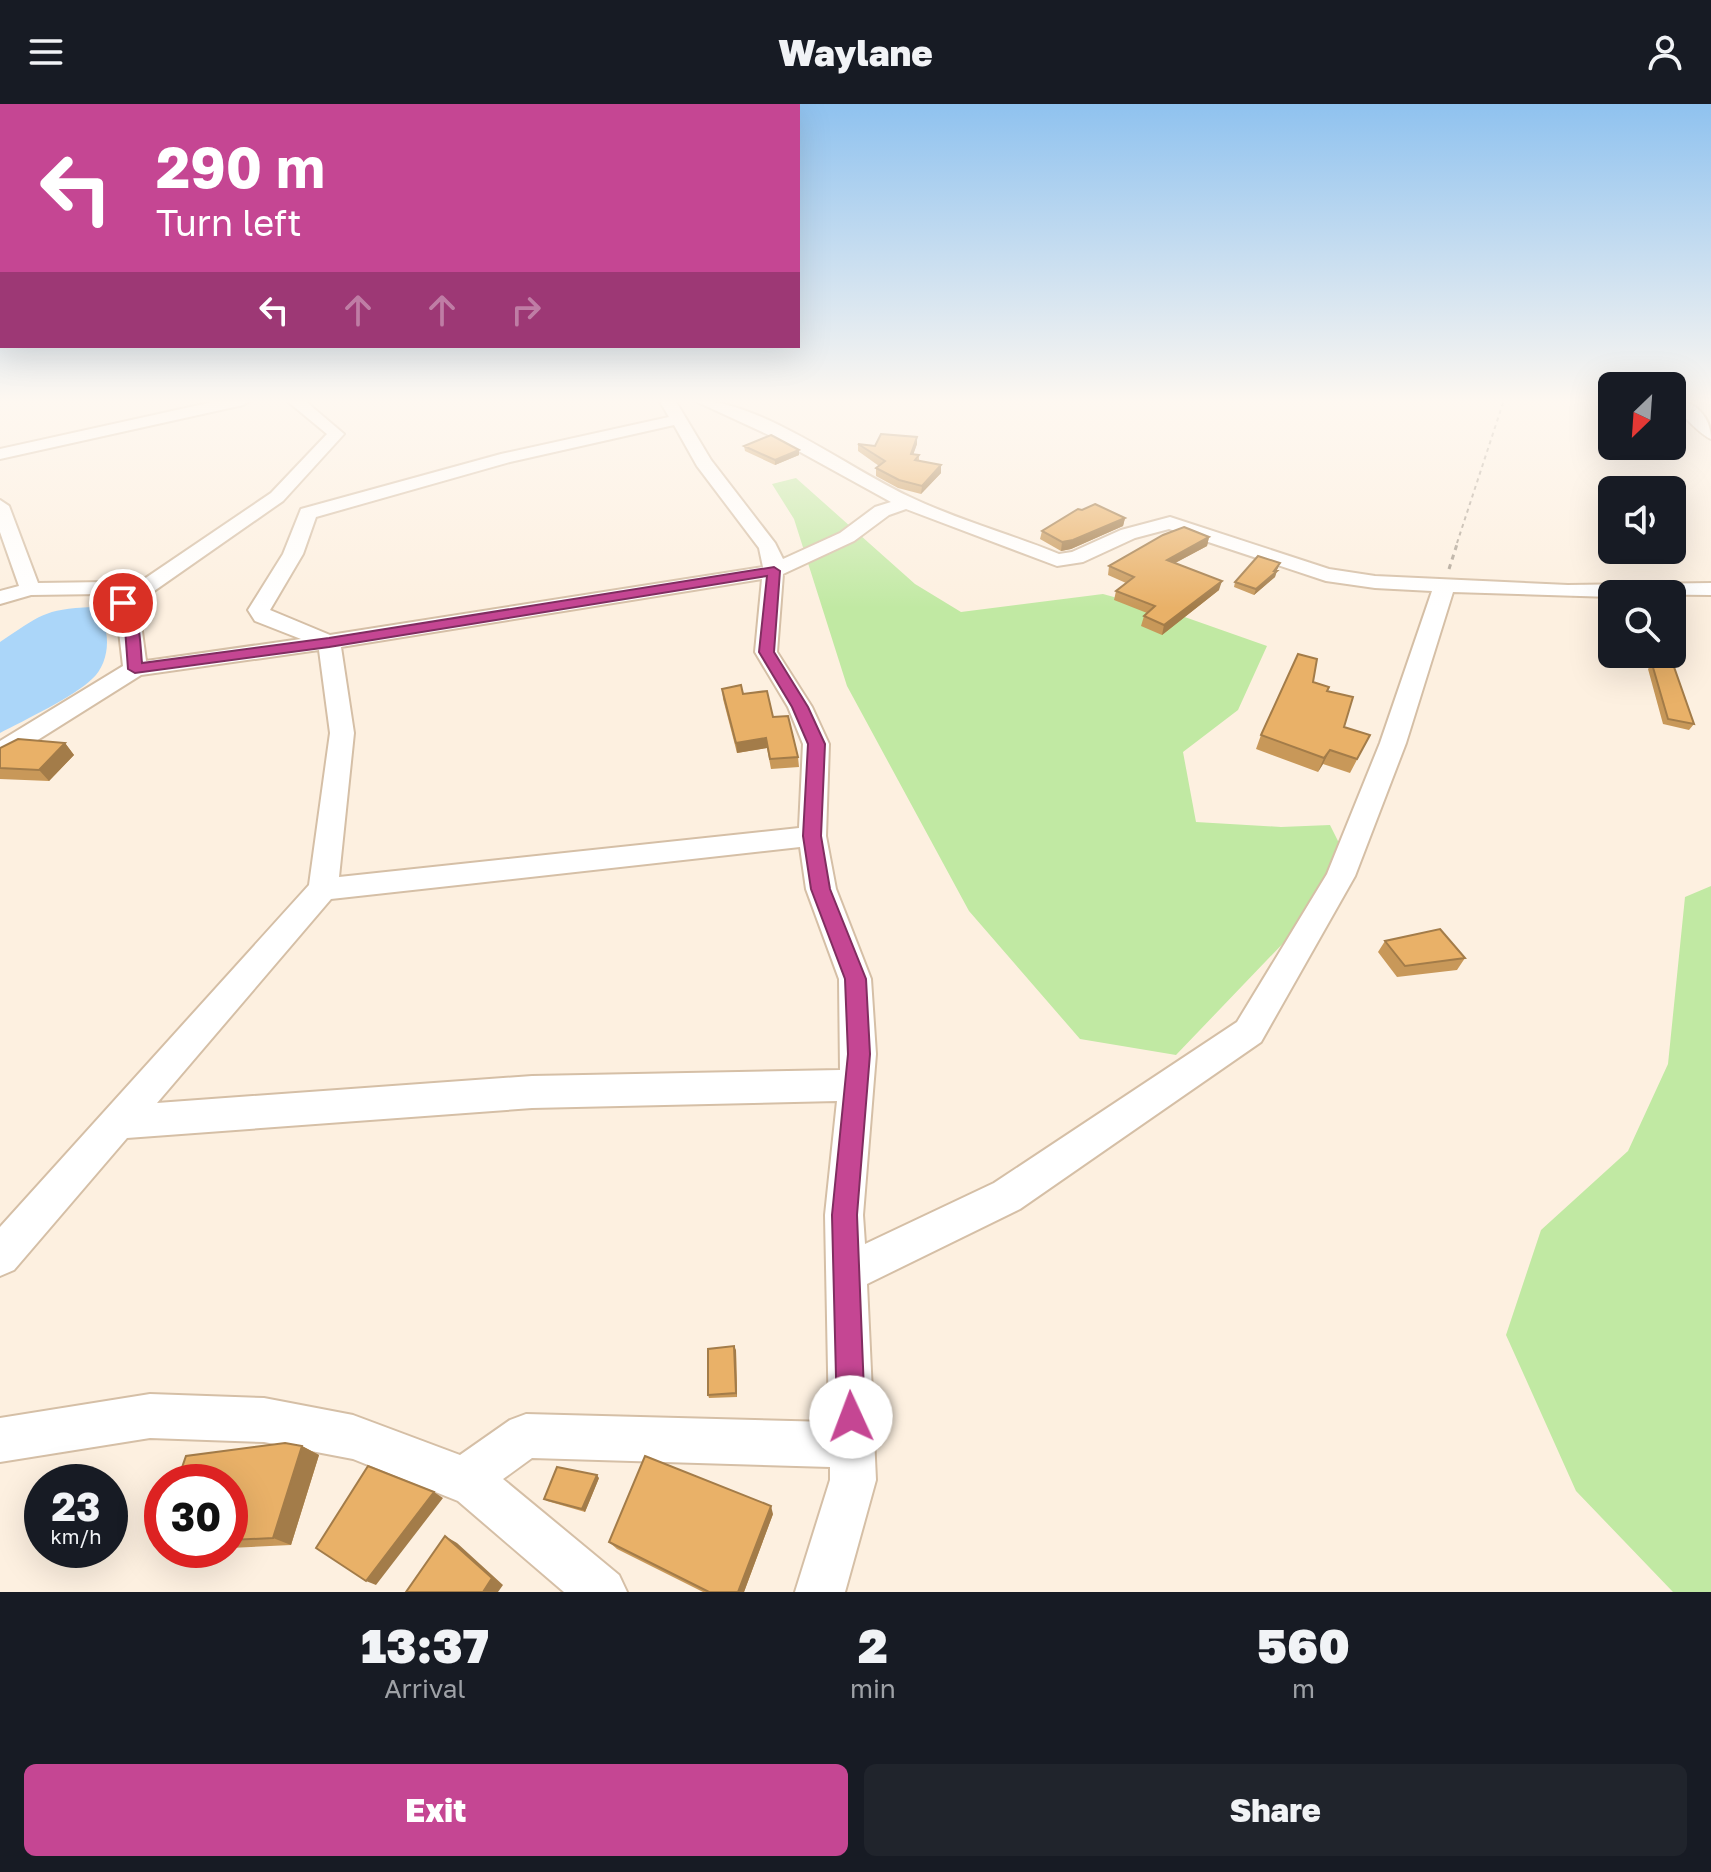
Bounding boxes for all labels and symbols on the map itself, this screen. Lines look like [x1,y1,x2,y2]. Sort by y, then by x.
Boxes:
north arrow [1598,372,1686,460]
pin [89,569,157,637]
position arrow [809,1375,893,1459]
speed limit sign: 30 [144,1464,248,1568]

